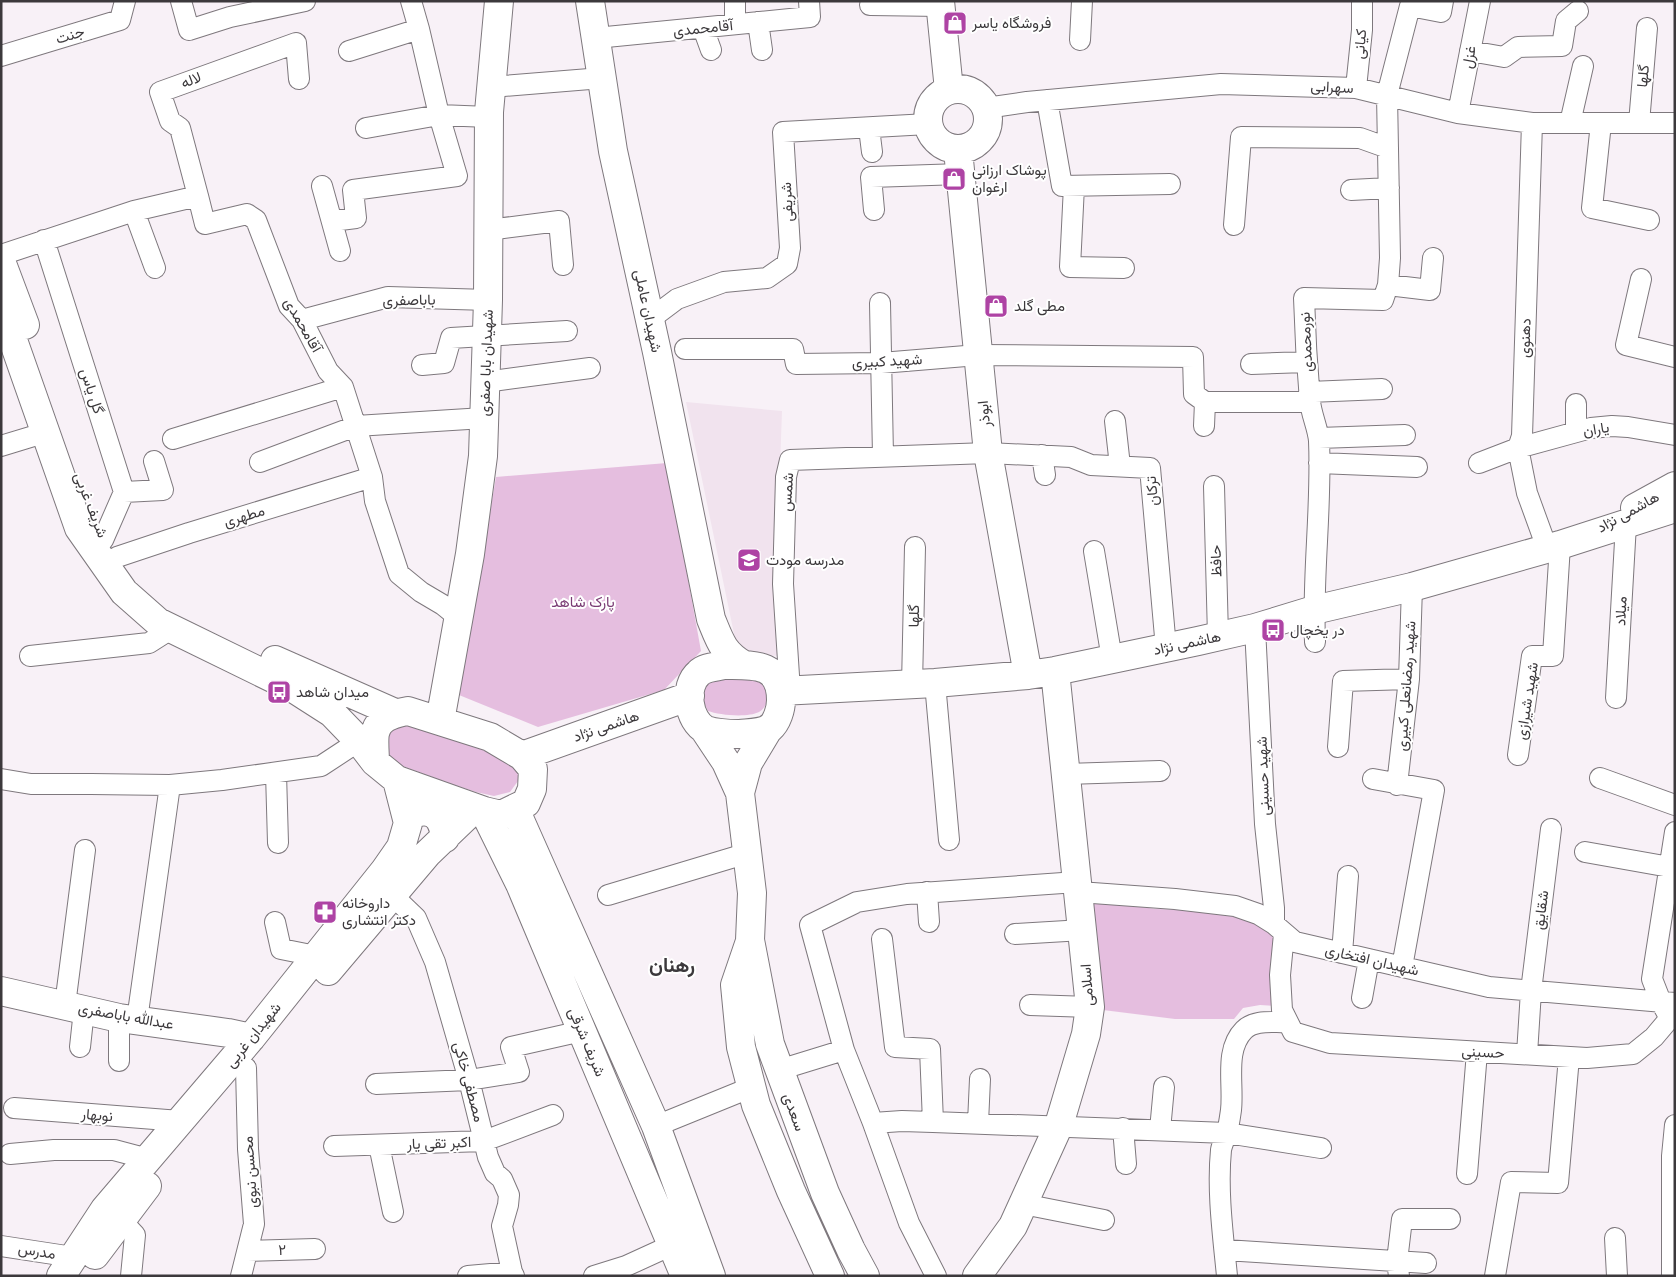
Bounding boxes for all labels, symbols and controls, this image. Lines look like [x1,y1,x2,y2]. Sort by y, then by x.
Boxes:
shop icon: فروشگاه یاسر [942,10,968,36]
place label: فروشگاه یاسر [971,14,1052,32]
street label: آقامحمدی [672,16,735,41]
street label: جنت [53,22,87,48]
street label: کیانی [1350,28,1371,60]
street label: غزل [1458,44,1480,70]
street label: گلها [1633,64,1653,88]
street label: لاله [178,68,204,92]
street label: سهرابی [1310,77,1354,98]
place label: پوشاک ارزانی ارغوان [972,161,1047,196]
shop icon: پوشاک ارزانی ارغوان [941,166,967,192]
street label: شریفی [777,182,798,222]
street label: شهیدان عاملی [629,268,666,354]
street label: باباصفری [382,291,436,310]
shop icon: مطی گلد [983,293,1009,319]
street label: آقامحمدی [279,294,327,357]
place label: مطی گلد [1014,297,1065,316]
street label: شهیدان بابا صفری [475,309,498,417]
street label: نورمحمدی [1295,311,1318,373]
street label: دهنوی [1515,318,1536,358]
street label: شهید کبیری [851,350,923,373]
street label: گل یاس [75,366,108,417]
street label: ابوذر [974,400,994,429]
street label: یاران [1582,418,1610,440]
street label: شریف غربی [69,470,112,541]
street label: شمس [777,472,798,512]
street label: ترکان [1142,475,1162,507]
street label: هاشمی نژاد [1594,488,1663,537]
street label: مطهری [221,501,267,532]
street label: حافظ [1206,545,1226,577]
school or university icon: مدرسه مودت [736,547,762,573]
place label: مدرسه مودت [766,551,844,569]
park label: پارک شاهد [551,593,615,612]
street label: میلاد [1611,596,1631,626]
street label: گلها [905,604,923,628]
bus stop icon: در یخچال [1260,617,1286,643]
street label: شهید رمضانعلی کبیری [1392,620,1421,752]
place label: در یخچال [1290,621,1345,640]
street label: هاشمی نژاد [1152,627,1223,660]
street label: شهید شیرازی [1512,661,1543,741]
bus stop icon: میدان شاهد [266,679,292,705]
place label: میدان شاهد [296,683,369,701]
street label: هاشمی نژاد [571,706,642,747]
street label: شهید حسینی [1253,736,1274,816]
street label: شقایق [1530,889,1553,931]
place label: داروخانه دکتر انتشاری [342,894,416,930]
pharmacy icon: داروخانه دکتر انتشاری [312,899,338,925]
street label: شهیدان افتخاری [1323,940,1421,981]
district label: رهنان [649,953,695,978]
street label: اسلامی [1077,963,1098,1007]
street label: عبدالله باباصفری [77,999,175,1034]
street label: شهیدان غربی [221,999,286,1072]
street label: شریف شرقی [564,1005,610,1080]
street label: مصطفی خاکی [449,1040,488,1124]
street label: حسینی [1461,1042,1505,1063]
street label: سعدی [778,1091,809,1134]
street label: نوبهار [79,1105,114,1125]
street label: اکبر تقی یار [405,1133,472,1154]
street label: محسن نبوی [239,1135,262,1209]
street label: مدرس [17,1239,57,1264]
street label: ۲ [278,1241,286,1259]

